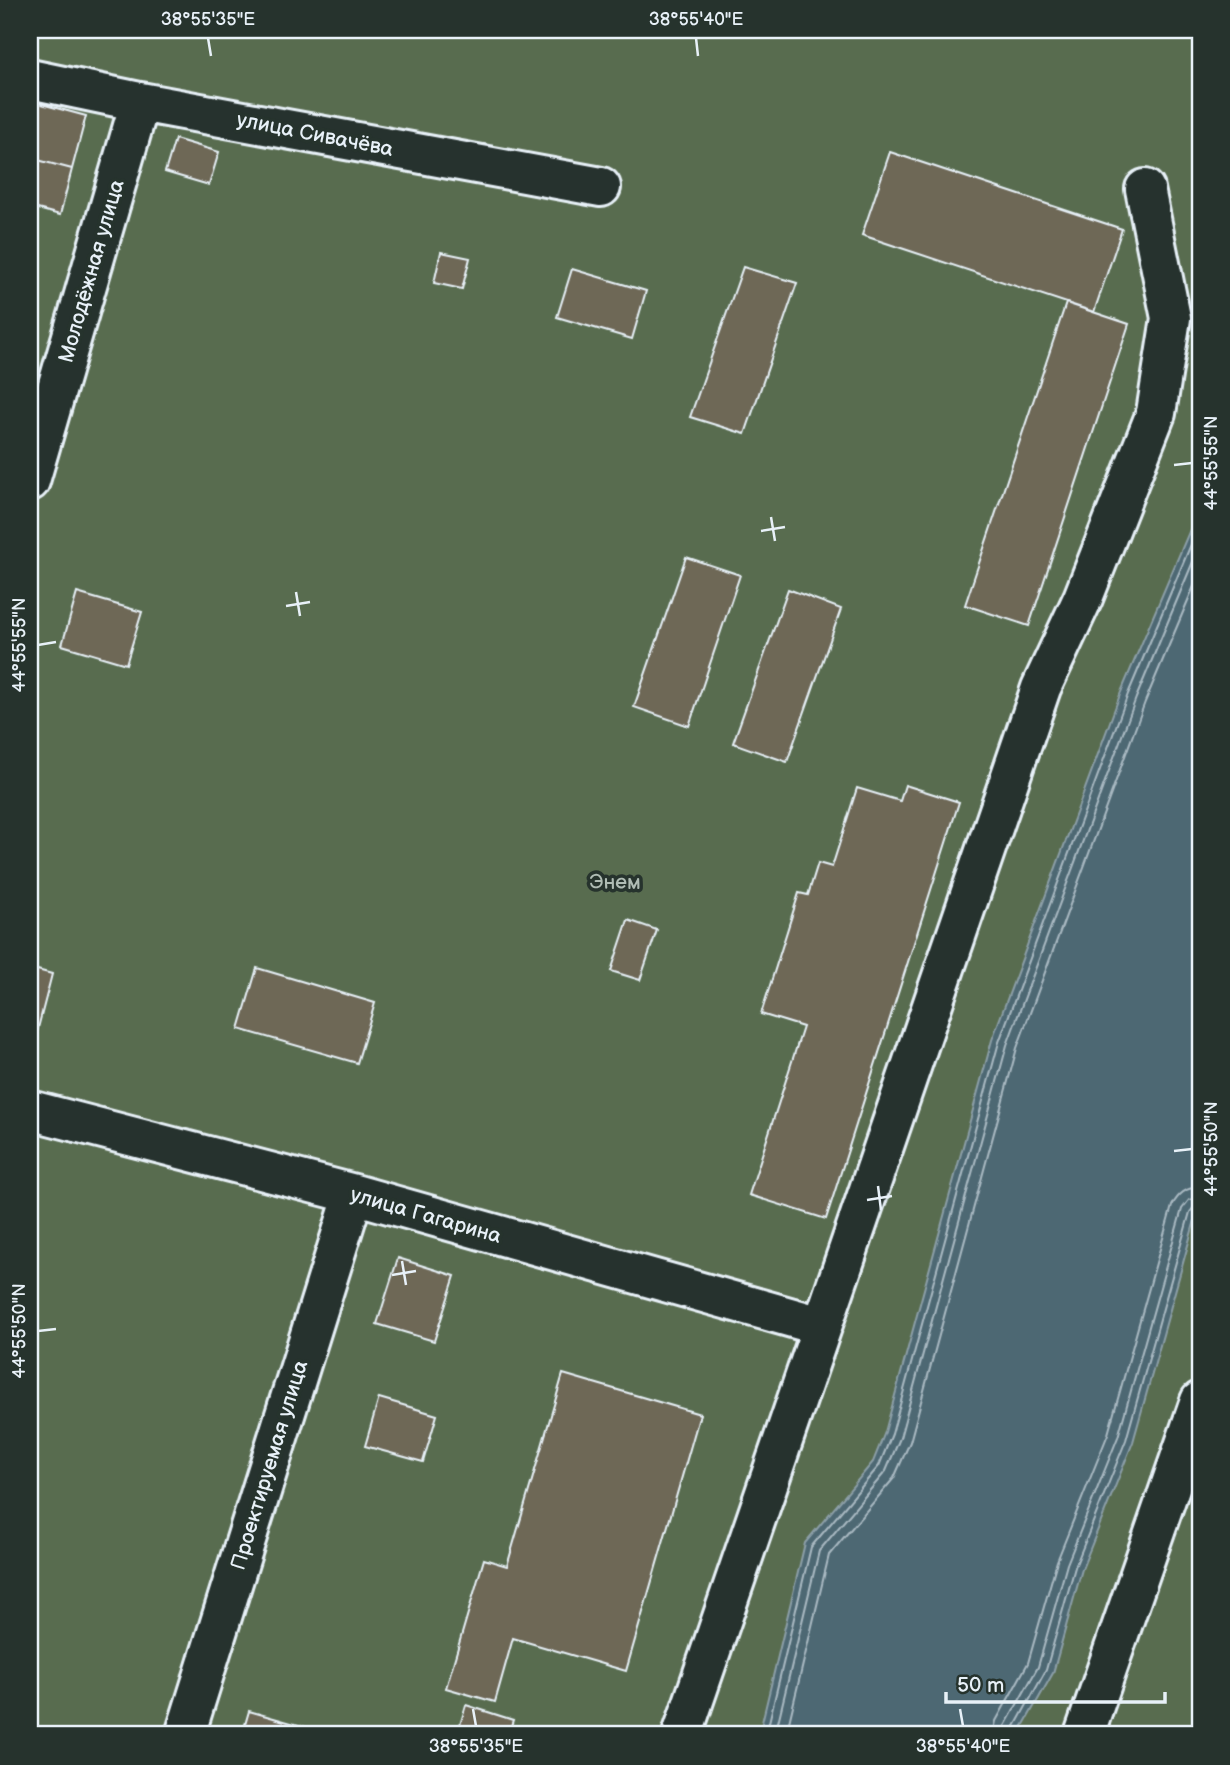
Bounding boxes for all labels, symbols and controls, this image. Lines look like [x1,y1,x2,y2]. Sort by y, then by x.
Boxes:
text: 38°55'35"E [161,9,255,30]
text: 38°55'40"E [649,9,743,30]
street label: улица Сивачёва [235,107,396,162]
street label: Молодёжная улица [53,176,130,366]
text: 44°55'55"N [1201,415,1222,511]
text: 44°55'55"N [9,597,30,693]
park label: Энем [589,870,641,895]
text: 44°55'50"N [1201,1101,1222,1197]
street label: улица Гагарина [348,1182,505,1249]
text: 44°55'50"N [9,1283,30,1379]
street label: Проектируемая улица [226,1357,313,1573]
scale bar [946,1660,1165,1704]
text: 50 m [957,1673,1004,1698]
text: 38°55'35"E [429,1736,523,1757]
text: 38°55'40"E [916,1736,1010,1757]

